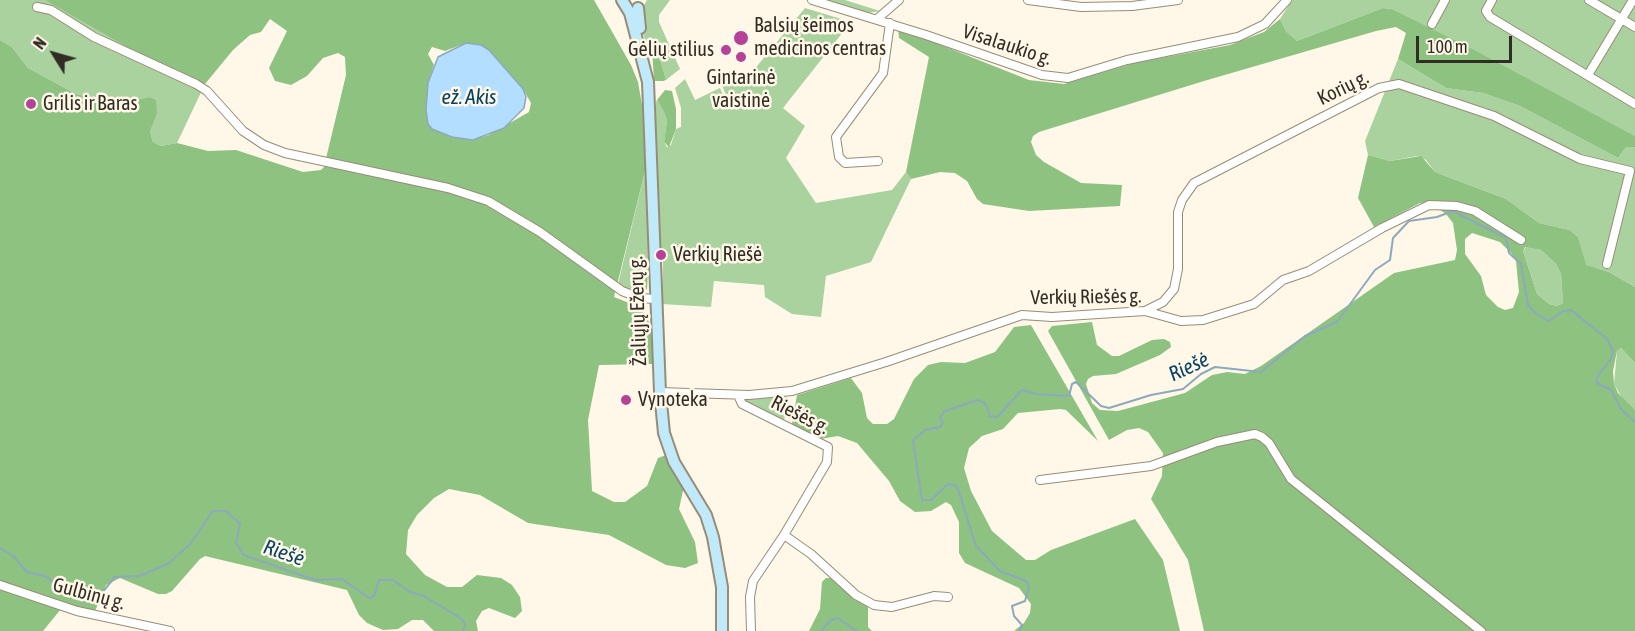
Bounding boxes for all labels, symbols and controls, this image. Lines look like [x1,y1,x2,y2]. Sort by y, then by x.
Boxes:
place label: Balsių šeimos medicinos centras [754,14,886,61]
street label: Visalaukio g. [959,19,1055,71]
north arrow [24,24,84,84]
scale bar [1419,24,1515,62]
marker: Balsių šeimos medicinos centras [732,29,750,47]
text: N [30,34,50,52]
text: 100 m [1427,36,1468,57]
place label: Gėlių stilius [628,38,714,62]
marker: Gėlių stilius [719,43,733,57]
marker: Gintarinė vaistinė [734,50,748,64]
street label: Korių g. [1314,65,1372,111]
place label: Gintarinė vaistinė [706,66,776,113]
water label: ež. Akis [442,84,496,110]
place label: Grilis ir Baras [43,92,138,116]
marker: Grilis ir Baras [24,97,38,111]
place label: Verkių Riešė [673,243,762,267]
marker: Verkių Riešė [654,248,668,262]
street label: Žaliųjų Ežerų g. [624,256,652,366]
street label: Verkių Riešės g. [1030,284,1142,310]
water label: Riešė [1165,347,1213,387]
place label: Vynoteka [638,388,708,412]
street label: Riešės g. [767,390,833,440]
marker: Vynoteka [619,393,633,407]
water label: Riešė [260,534,308,572]
street label: Gulbinų g. [50,573,128,615]

